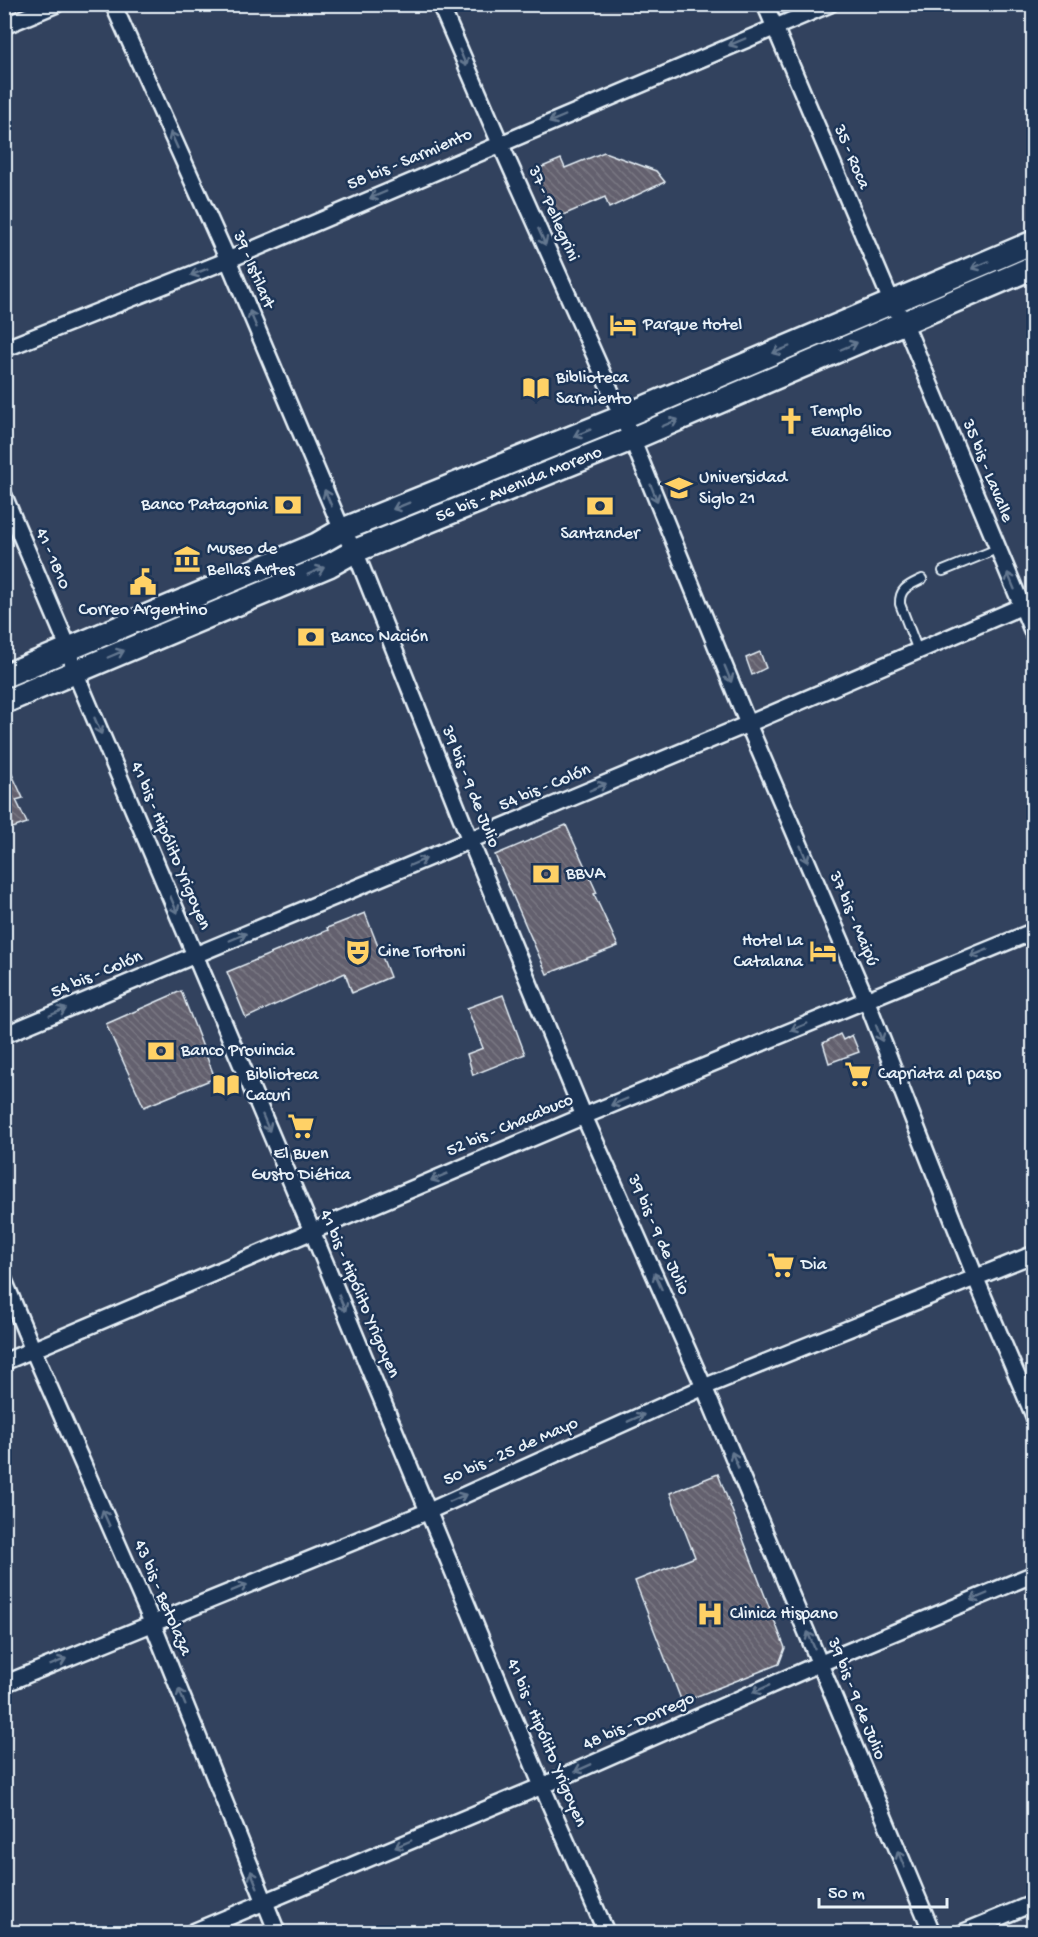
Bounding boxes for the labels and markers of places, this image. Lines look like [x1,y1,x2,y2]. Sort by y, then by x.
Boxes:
hotel icon: Parque Hotel [608,310,638,340]
place label: Parque Hotel [642,315,742,336]
place label: Biblioteca Sarmiento [555,368,632,410]
library icon: Biblioteca Sarmiento [521,373,551,403]
place label: Templo Evangélico [810,401,892,443]
church icon: Templo Evangélico [776,406,806,436]
place label: Universidad Siglo 21 [699,468,789,510]
school or university icon: Universidad Siglo 21 [664,473,694,503]
bank icon: Banco Patagonia [273,490,303,520]
bank icon: Santander [585,491,615,521]
place label: Banco Patagonia [140,495,269,516]
place label: Santander [561,524,641,545]
place label: Museo de Bellas Artes [206,539,296,581]
museum icon: Museo de Bellas Artes [172,544,202,574]
public building icon: Correo Argentino [128,567,158,597]
place label: Correo Argentino [79,600,207,621]
bank icon: Banco Nación [296,622,326,652]
place label: Banco Nación [330,627,429,648]
bank icon: BBVA [531,859,561,889]
place label: BBVA [565,864,606,885]
place label: Hotel La Catalana [733,931,804,973]
hotel icon: Hotel La Catalana [808,936,838,966]
theatre icon: Cine Tortoni [343,937,373,967]
place label: Cine Tortoni [378,942,466,963]
bank icon: Banco Provincia [146,1036,176,1066]
place label: Banco Provincia [180,1041,296,1062]
supermarket icon: Capriata al paso [843,1059,873,1089]
place label: Capriata al paso [878,1064,1002,1085]
place label: Biblioteca Cacuri [245,1065,320,1107]
library icon: Biblioteca Cacuri [211,1070,241,1100]
supermarket icon: El Buen Gusto Diética [286,1111,316,1141]
place label: El Buen Gusto Diética [251,1144,352,1186]
supermarket icon: Dia [766,1250,796,1280]
place label: Dia [800,1255,828,1276]
hospital icon: Clinica Hispano [695,1599,725,1629]
place label: Clinica Hispano [730,1604,838,1625]

